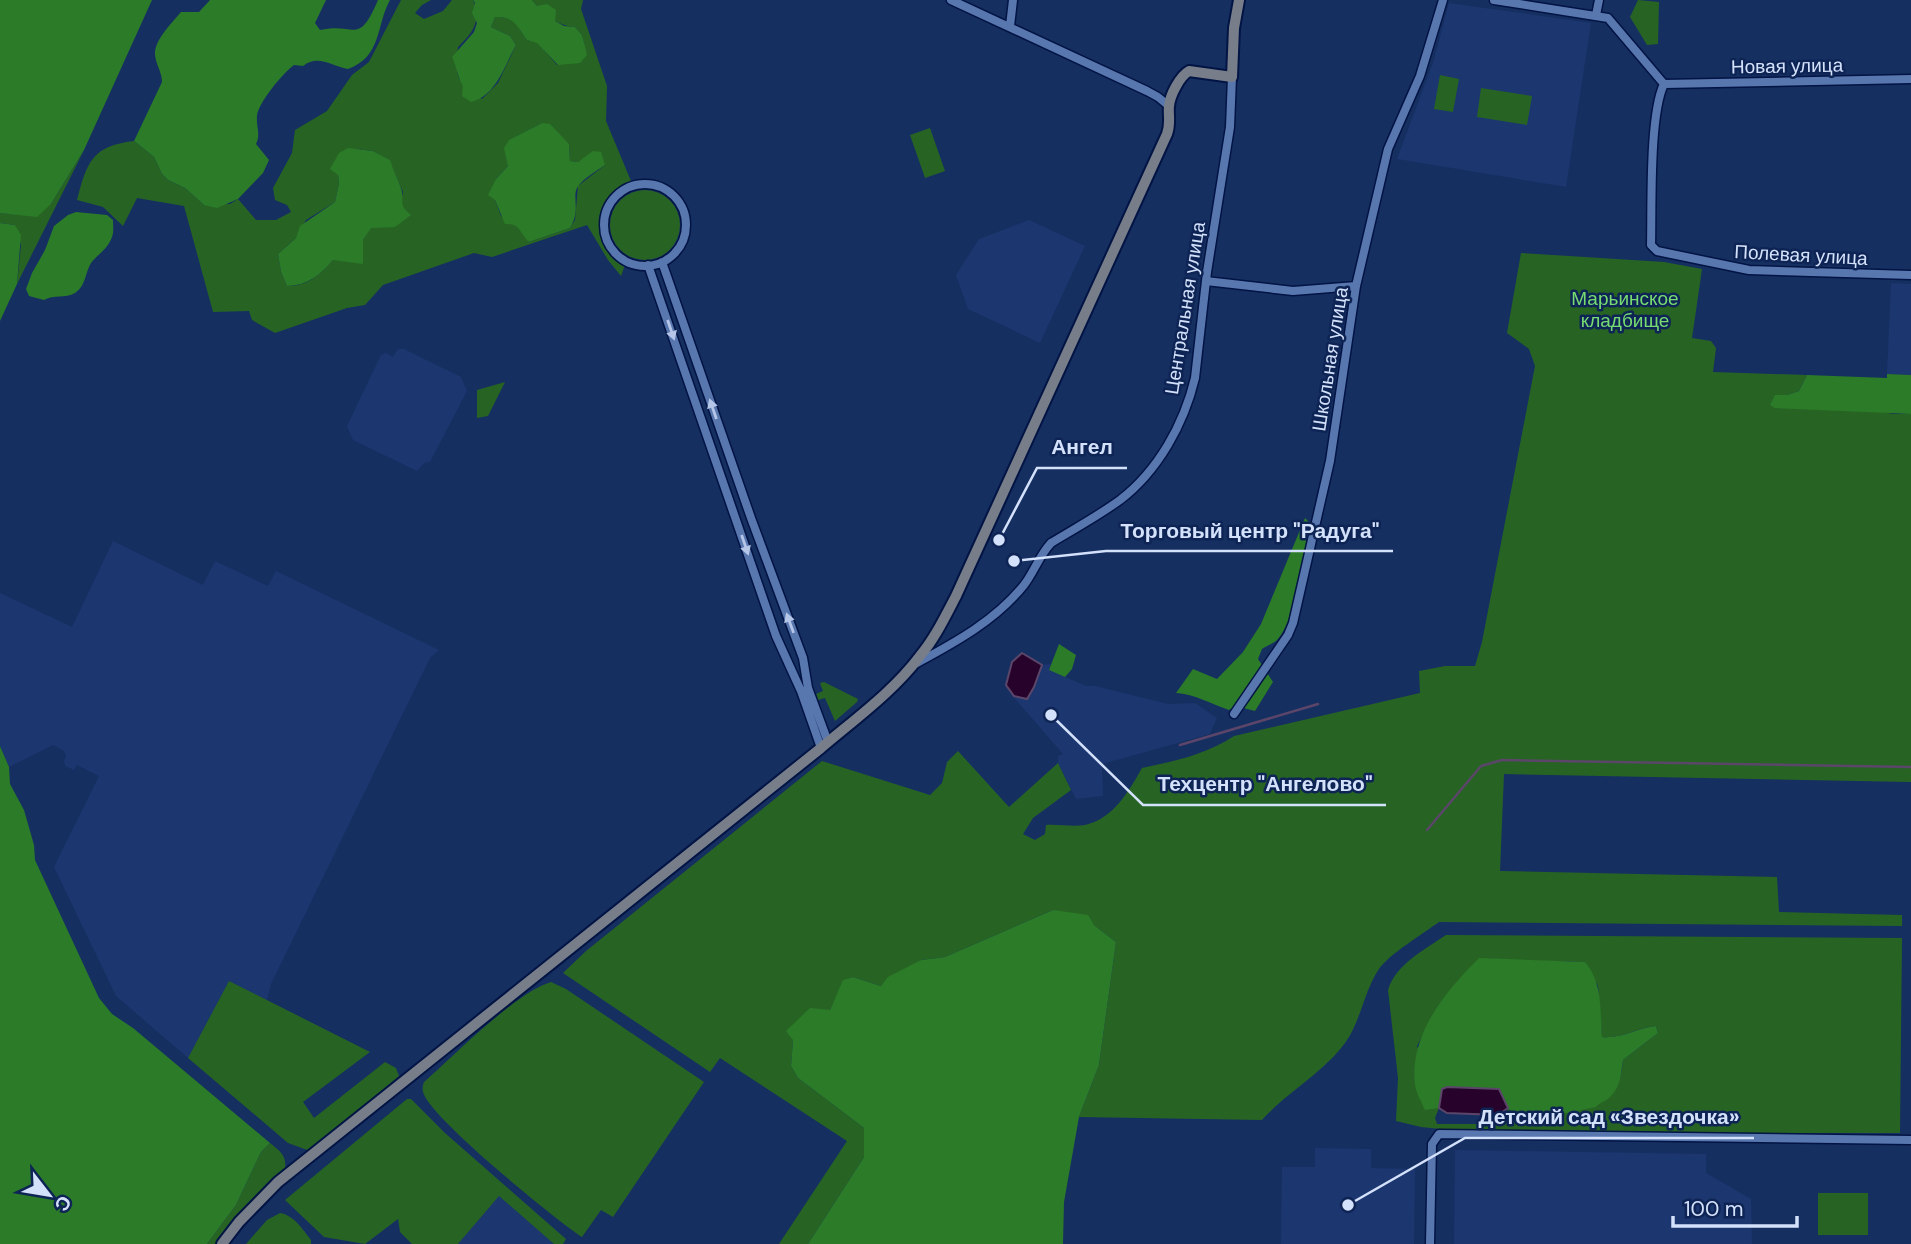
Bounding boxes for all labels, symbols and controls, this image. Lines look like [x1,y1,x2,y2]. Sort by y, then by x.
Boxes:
street label: Новая улица [1731,53,1844,79]
street label: Центральная улица [1159,219,1211,396]
street label: Полевая улица [1734,239,1869,271]
street label: Школьная улица [1306,285,1354,433]
park label: Марьинское кладбище [1571,286,1679,333]
one-way arrow [666,319,677,340]
one-way arrow [707,398,718,419]
callout: Ангел [1037,426,1127,468]
text: Ангел [1051,433,1113,461]
callout: Торговый центр "Радуга" [1106,509,1393,551]
text: Торговый центр "Радуга" [1121,517,1379,545]
one-way arrow [740,534,751,555]
one-way arrow [784,613,795,634]
callout: Техцентр "Ангелово" [1143,763,1386,805]
text: Техцентр "Ангелово" [1157,770,1373,798]
callout: Детский сад «Звездочка» [1465,1096,1754,1138]
text: Детский сад «Звездочка» [1479,1103,1739,1131]
north arrow [14,1160,84,1230]
scale bar [1673,1184,1797,1228]
text: С [49,1191,77,1216]
text: 100 m [1684,1195,1744,1223]

